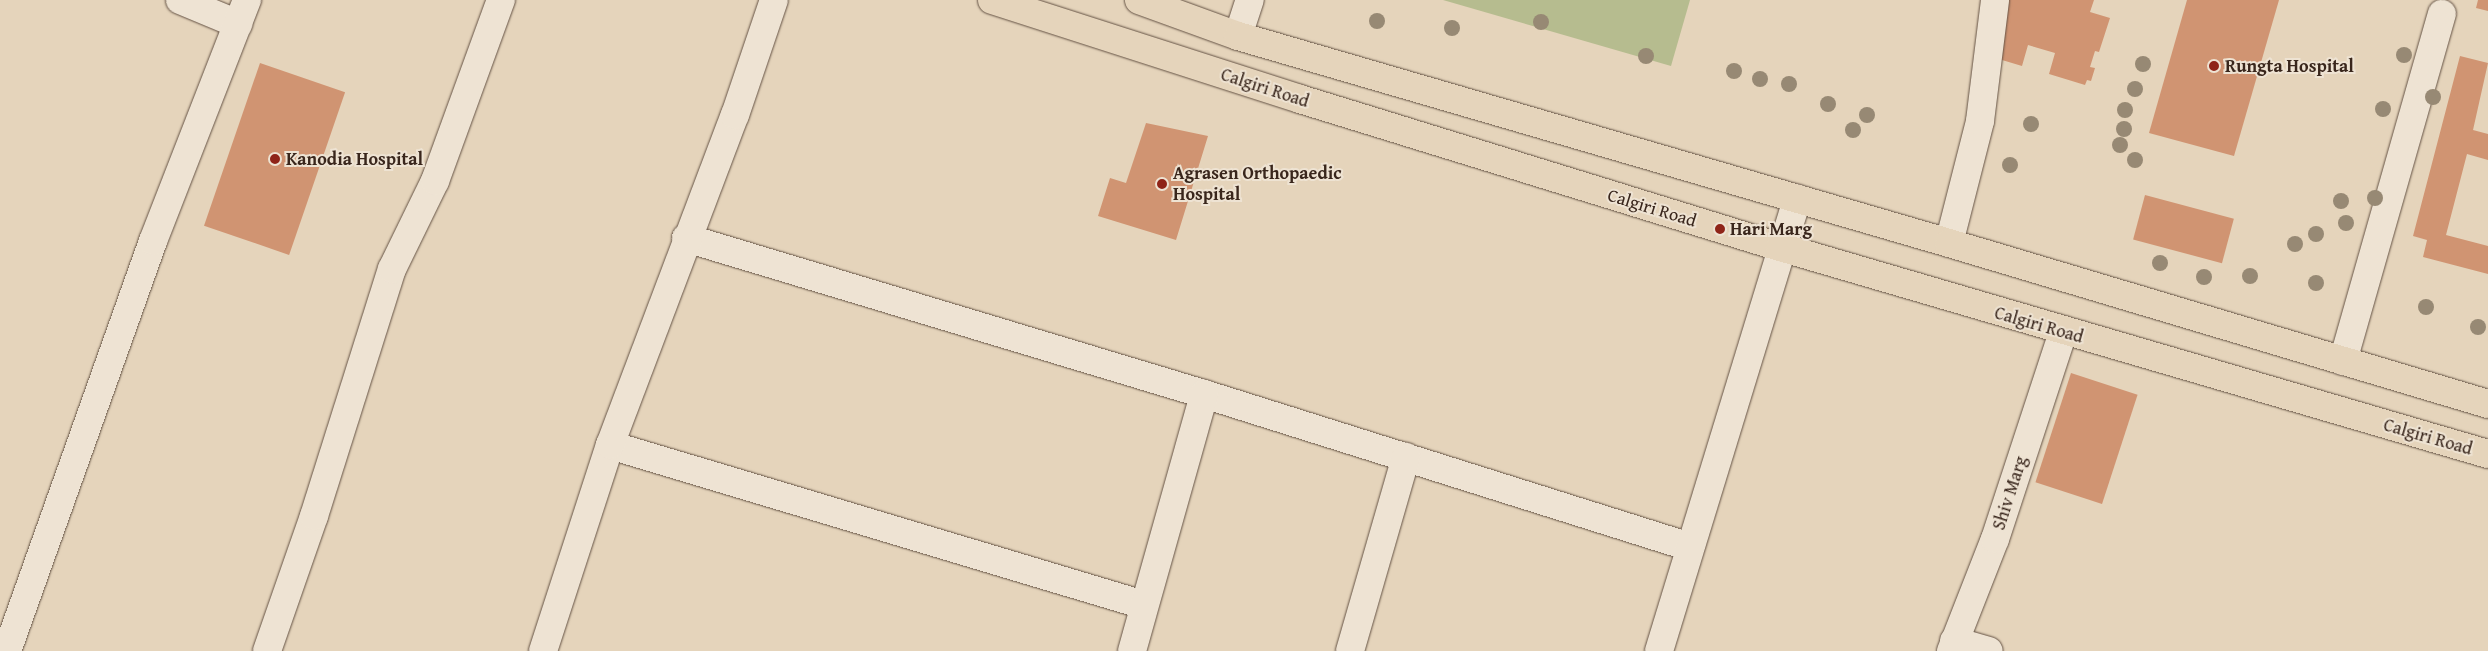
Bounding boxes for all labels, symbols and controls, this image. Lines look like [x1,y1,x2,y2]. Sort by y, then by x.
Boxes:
place label: Rungta Hospital [2225,55,2354,77]
marker: Rungta Hospital [2207,59,2221,73]
street label: Calgiri Road [1218,64,1312,112]
place label: Kanodia Hospital [286,148,423,170]
marker: Kanodia Hospital [268,152,282,166]
place label: Agrasen Orthopaedic Hospital [1173,163,1342,205]
marker: Agrasen Orthopaedic Hospital [1155,177,1169,191]
street label: Calgiri Road [1605,184,1699,232]
place label: Hari Marg [1730,218,1812,240]
marker: Hari Marg [1714,223,1726,235]
street label: Calgiri Road [1992,302,2086,348]
street label: Calgiri Road [2381,414,2475,460]
street label: Shiv Marg [1988,453,2032,533]

